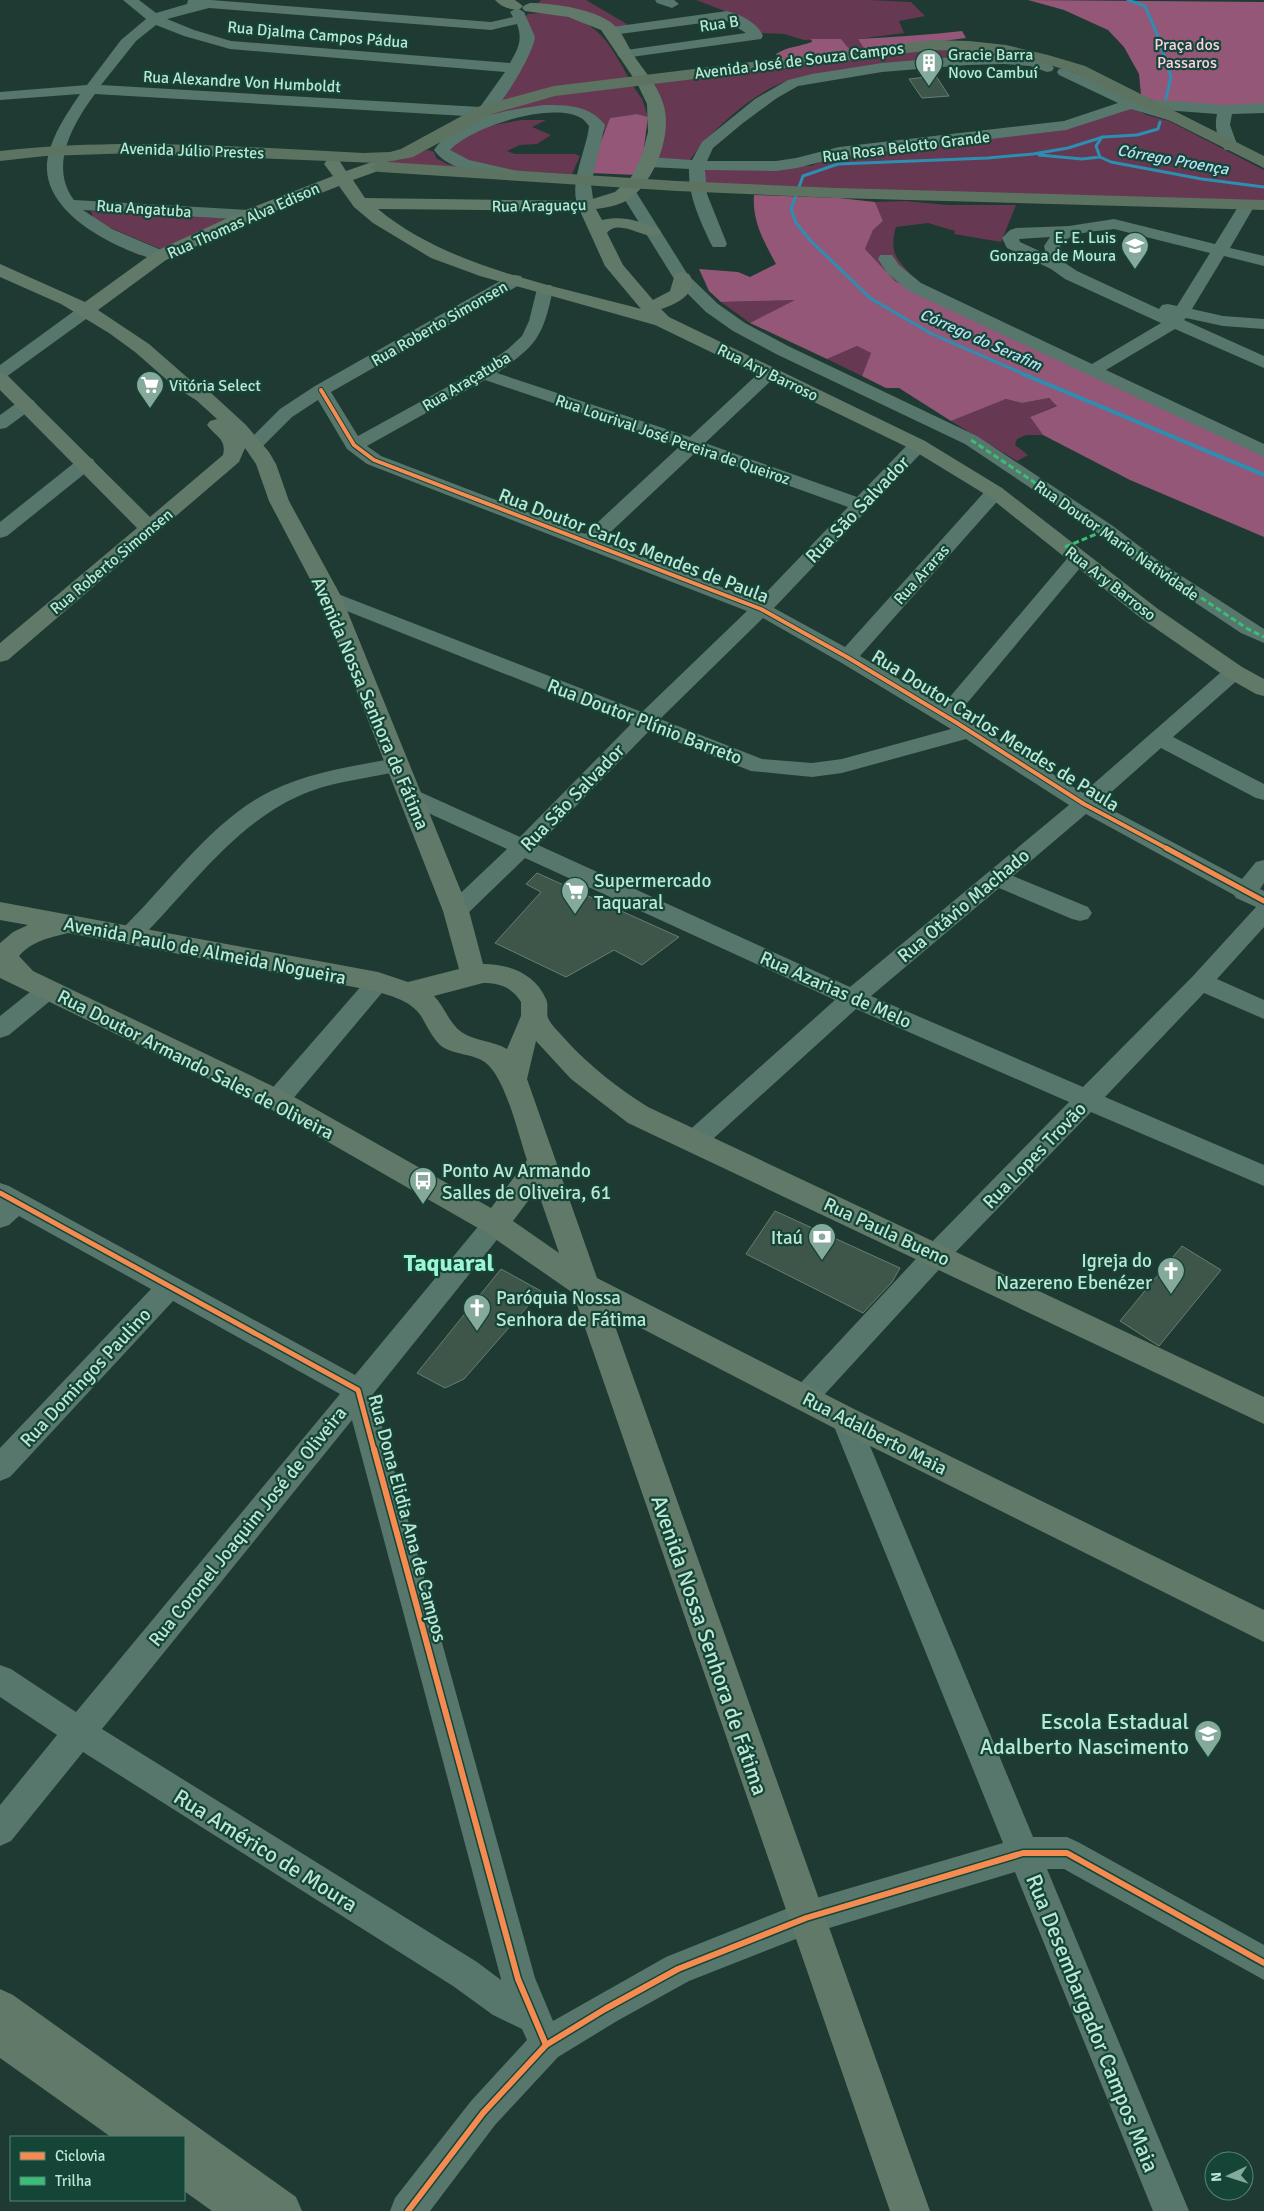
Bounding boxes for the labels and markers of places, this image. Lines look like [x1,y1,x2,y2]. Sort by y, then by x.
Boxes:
place label: Gracie Barra Novo Cambuí [948,45,1038,83]
building icon: Gracie Barra Novo Cambuí [914,48,944,87]
place label: E. E. Luis Gonzaga de Moura [990,228,1116,266]
school or university icon: E. E. Luis Gonzaga de Moura [1120,231,1150,270]
supermarket icon: Vitória Select [135,370,165,409]
place label: Vitória Select [169,376,261,396]
place label: Supermercado Taquaral [594,869,711,915]
supermarket icon: Supermercado Taquaral [560,876,590,915]
place label: Ponto Av Armando Salles de Oliveira, 61 [442,1159,611,1205]
bus stop icon: Ponto Av Armando Salles de Oliveira, 61 [408,1166,438,1205]
bank icon: Itaú [807,1222,837,1261]
place label: Itaú [771,1226,803,1250]
place label: Igreja do Nazereno Ebenézer [996,1249,1152,1295]
church icon: Igreja do Nazereno Ebenézer [1156,1256,1186,1295]
place label: Paróquia Nossa Senhora de Fátima [496,1286,647,1332]
church icon: Paróquia Nossa Senhora de Fátima [462,1293,492,1332]
place label: Escola Estadual Adalberto Nascimento [980,1708,1189,1760]
school or university icon: Escola Estadual Adalberto Nascimento [1193,1719,1223,1758]

